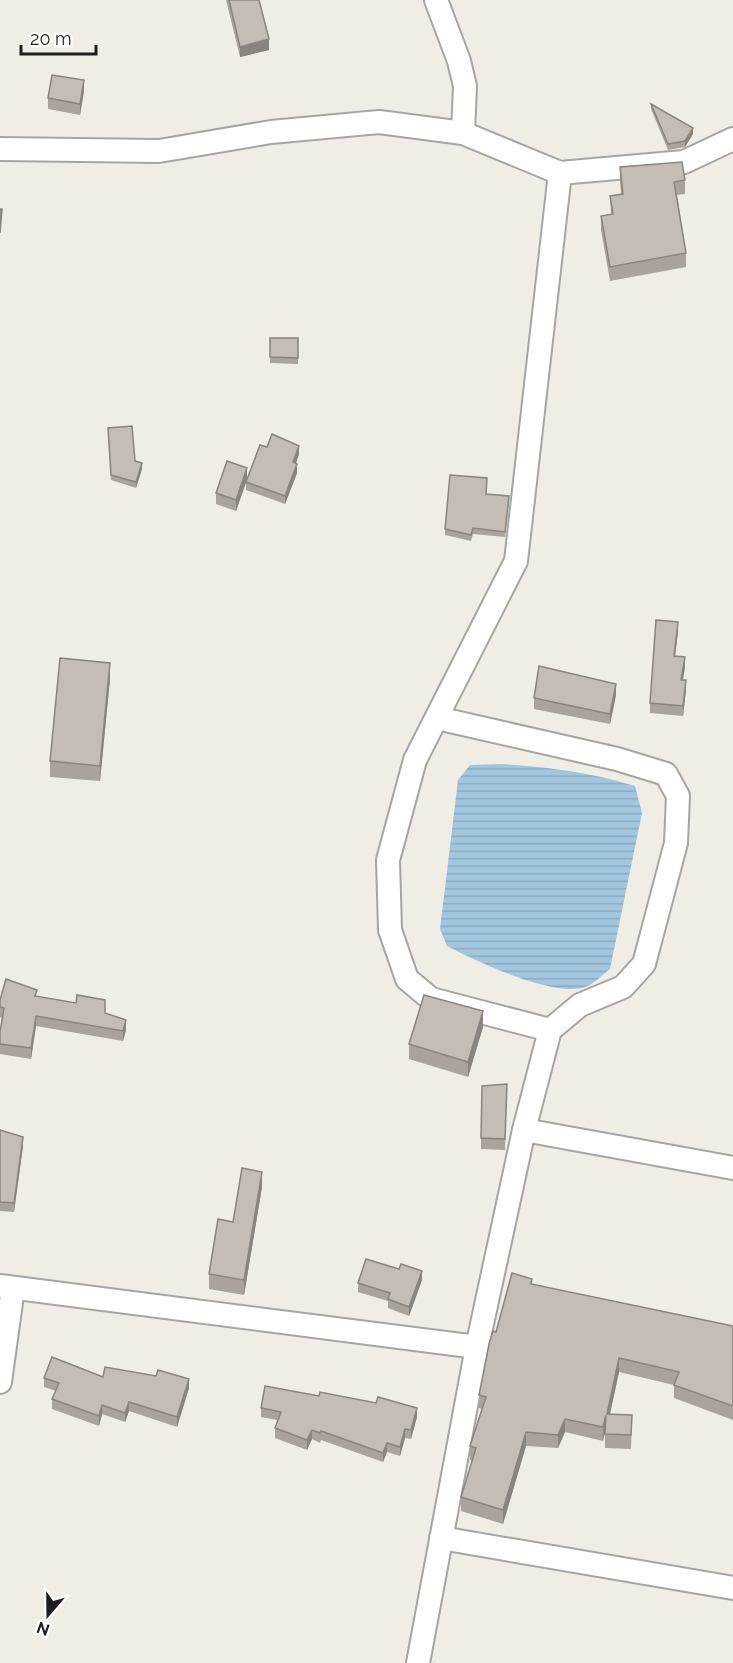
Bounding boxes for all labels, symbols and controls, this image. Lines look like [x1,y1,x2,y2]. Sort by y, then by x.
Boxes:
scale bar [21,18,96,56]
text: 20 m [30,28,72,49]
north arrow [18,1585,78,1645]
text: N [34,1618,52,1640]

